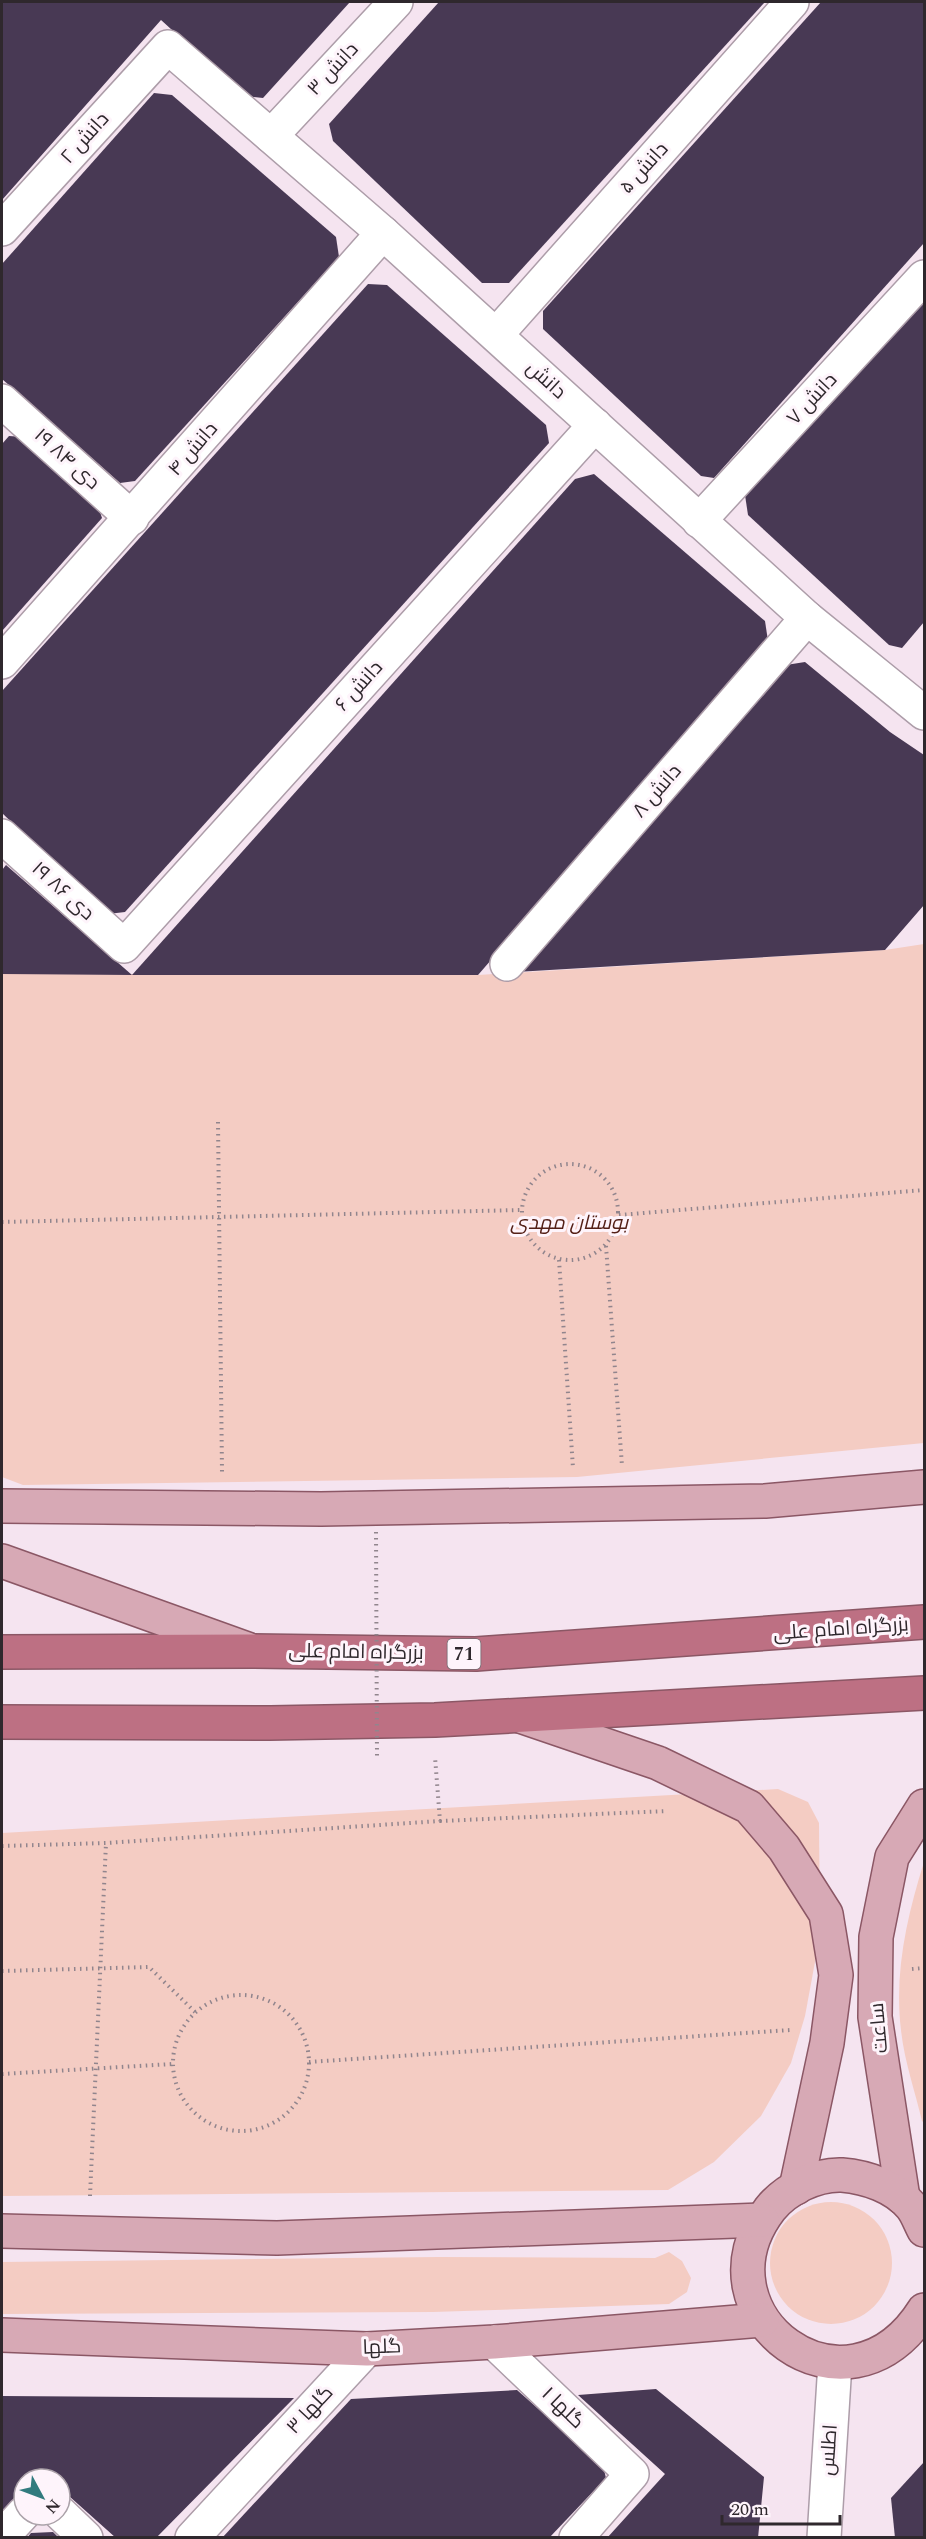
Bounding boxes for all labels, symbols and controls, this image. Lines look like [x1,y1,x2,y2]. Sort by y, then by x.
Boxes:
street label: دانش ۳ [300,35,366,103]
street label: ۲ دانش [53,105,117,171]
street label: دانش ۵ [612,135,676,201]
street label: دانش [519,354,573,406]
street label: دانش ۷ [780,366,844,432]
street label: دانش ۴ [161,415,225,483]
street label: ۱۹ دی ۸۴ [27,421,107,497]
street label: ۶ دانش [328,654,390,718]
street label: دانش ۸ [625,757,689,825]
street label: ۱۹ دی ۸۶ [25,854,101,928]
park label: بوستان مهدی [510,1208,630,1238]
street label: بزرگراه امام علی [772,1609,910,1649]
street label: بزرگراه امام علی [288,1636,424,1668]
road number: 71 [448,1639,480,1669]
street label: ساعت [862,2001,896,2055]
street label: گلها [362,2331,402,2363]
street label: گلها ۳ [279,2379,341,2441]
street label: گلها ۱ [535,2380,591,2436]
street label: اطلس [812,2423,846,2477]
north arrow [12,2467,72,2527]
scale bar [722,2488,840,2526]
text: N [39,2493,66,2519]
text: 20 m [731,2496,769,2523]

